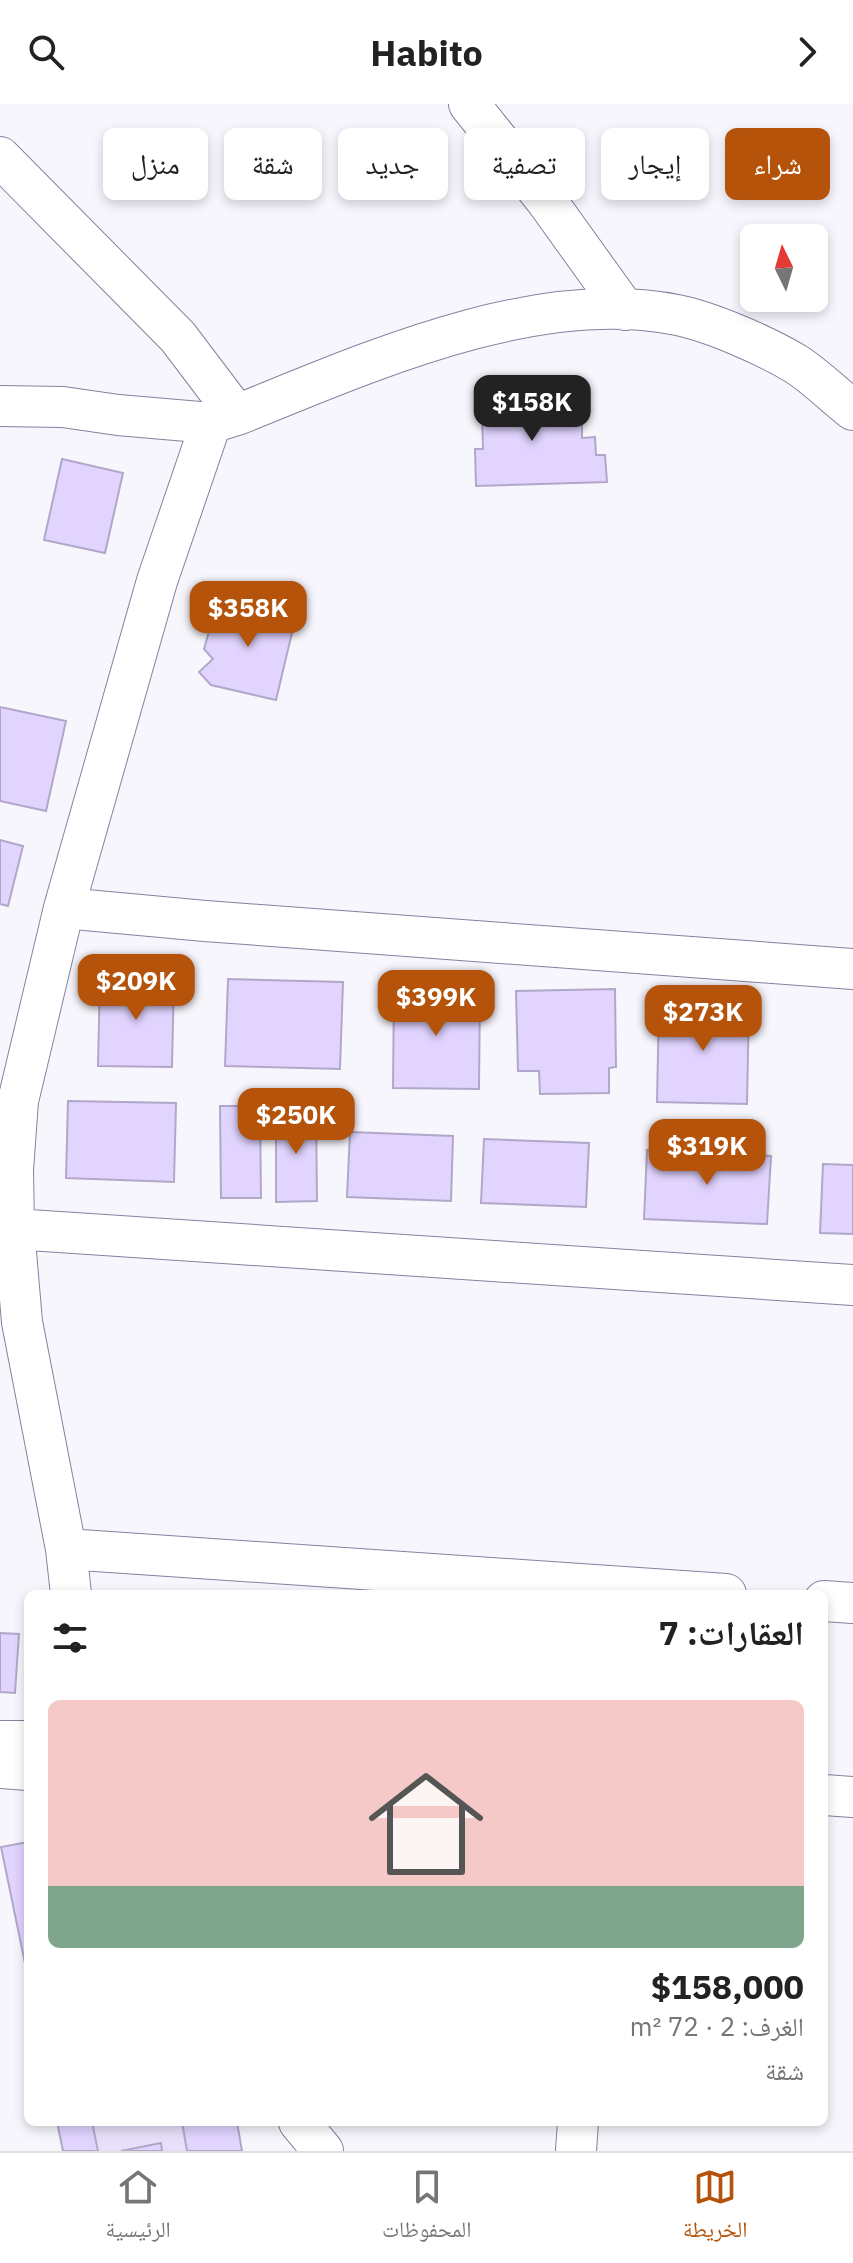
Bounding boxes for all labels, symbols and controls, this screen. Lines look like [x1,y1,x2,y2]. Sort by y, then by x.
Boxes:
text: Habito [370,29,483,76]
icon: search [24,30,68,74]
icon: forward [785,30,829,74]
chip: منزل [103,128,208,200]
chip: شقة [224,128,322,200]
chip: جديد [338,128,448,200]
chip: تصفية [464,128,585,200]
chip: إيجار [601,128,709,200]
chip: شراء [725,128,830,200]
north arrow [740,224,828,312]
map controls [740,224,828,312]
pin: $158K [476,375,588,443]
text: $158K [492,384,572,418]
pin: $358K [192,581,304,649]
text: $358K [208,590,288,624]
pin: $209K [80,954,192,1022]
text: $209K [96,963,176,997]
pin: $399K [380,970,492,1038]
text: $399K [396,979,476,1013]
pin: $273K [647,985,759,1053]
text: $273K [663,994,743,1028]
pin: $250K [240,1088,352,1156]
text: $250K [256,1097,336,1131]
pin: $319K [651,1119,763,1187]
text: $319K [667,1128,747,1162]
text: العقارات: 7 [658,1610,804,1654]
icon: filters [48,1616,92,1660]
icon: home [354,1752,498,1896]
text: $158,000 [651,1964,804,2008]
text: الغرف: 2 · 72 m² [630,2009,804,2043]
text: شقة [765,2053,804,2087]
tab: الرئيسية [106,2165,171,2251]
tab: المحفوظات [382,2165,471,2251]
tab: الخريطة [683,2165,747,2251]

